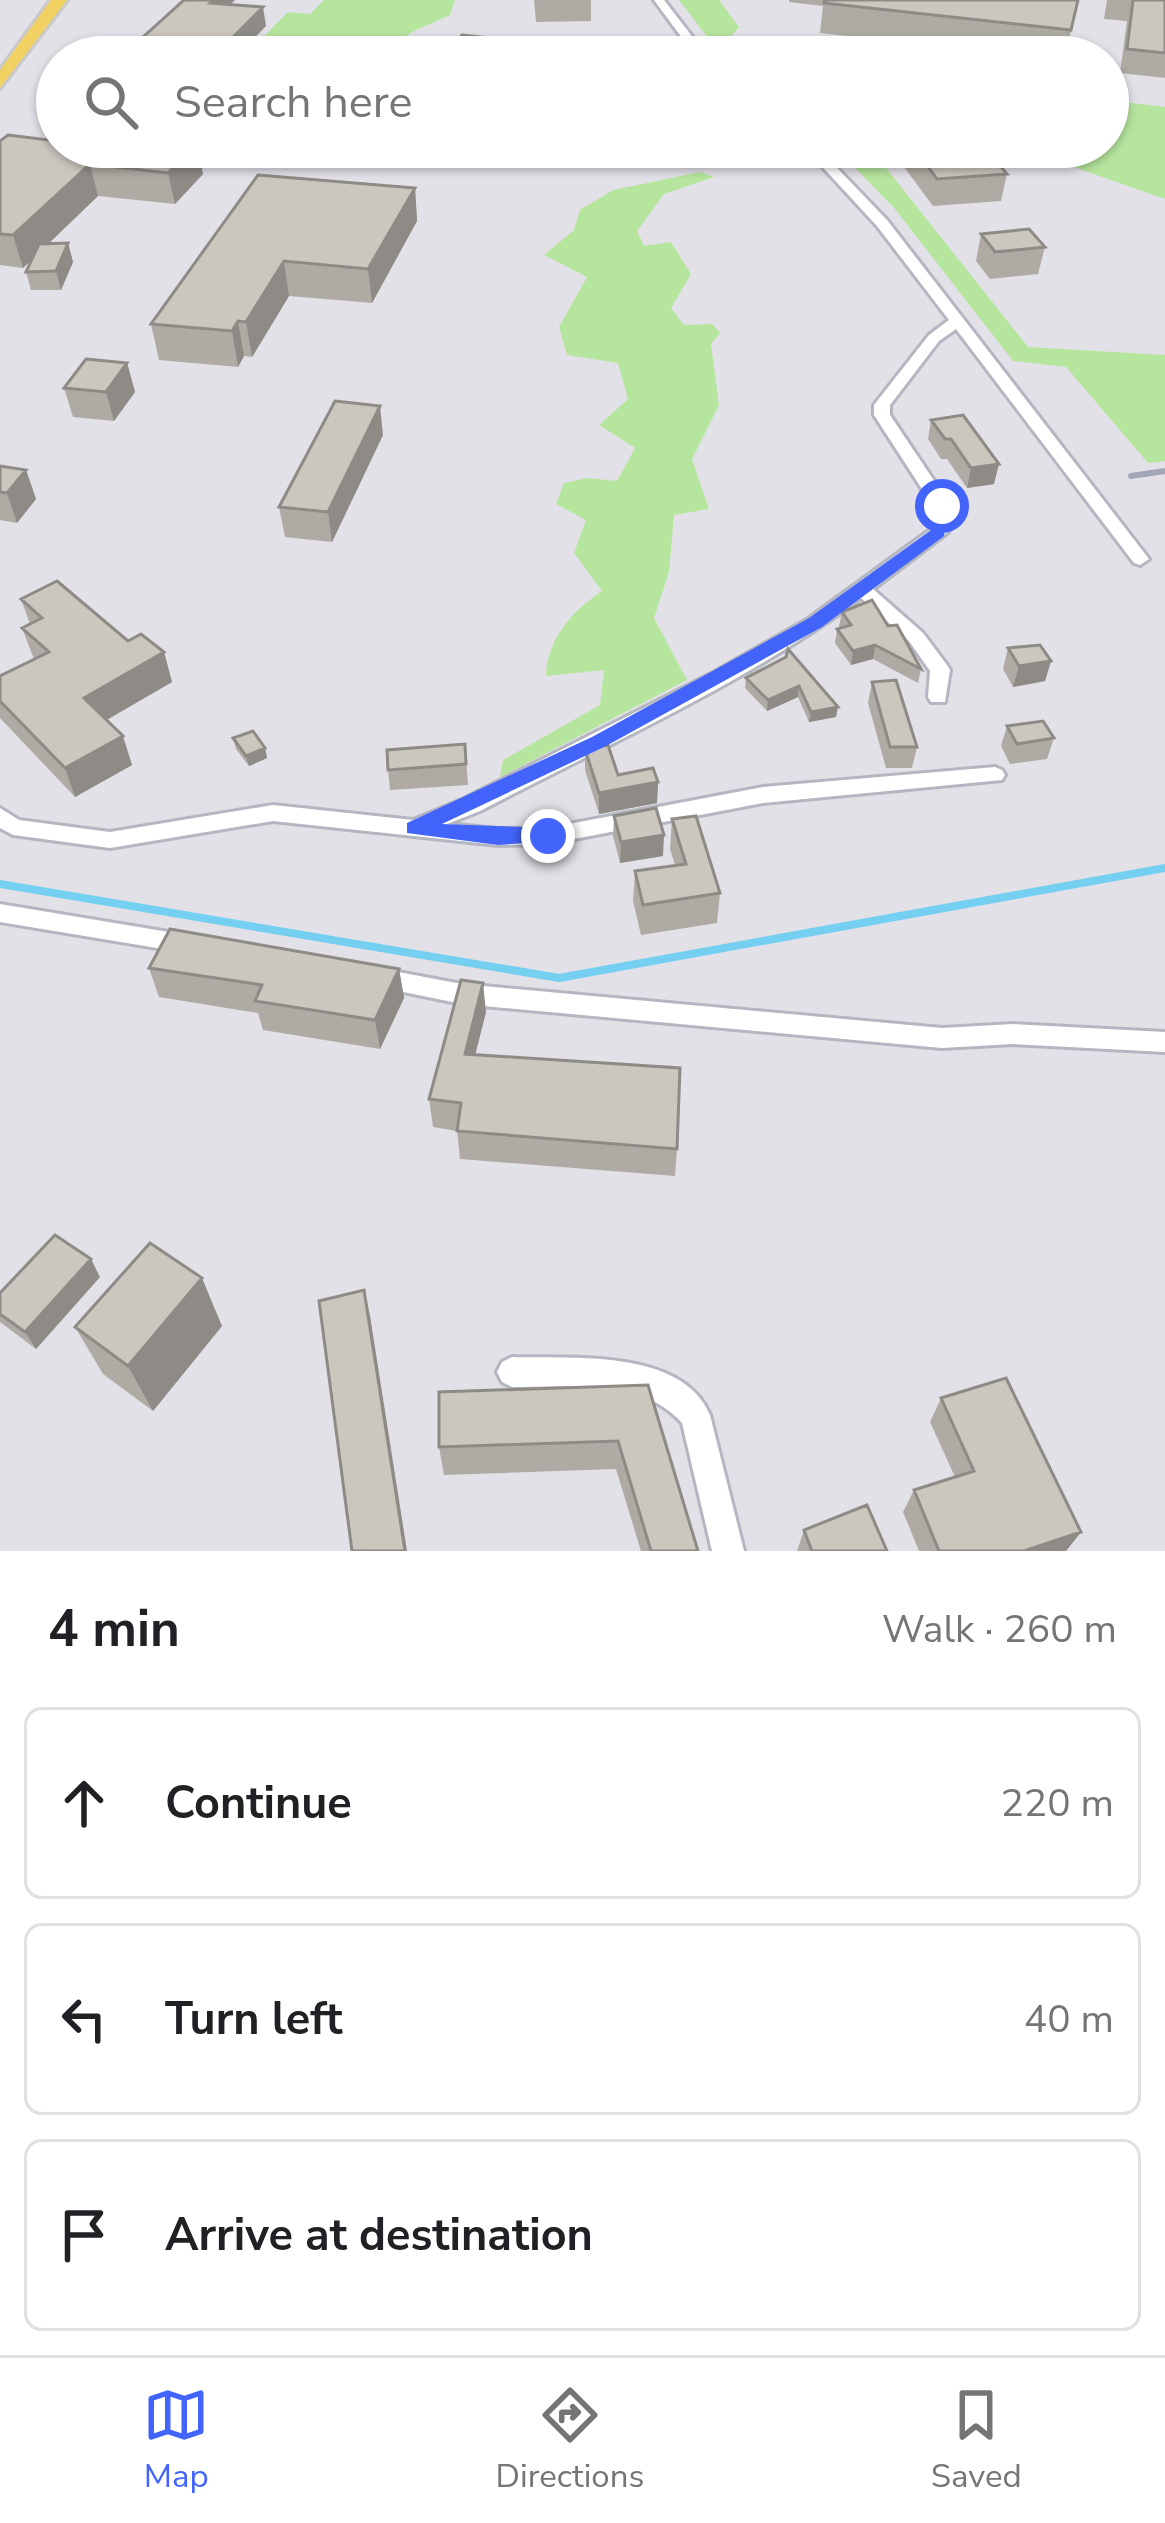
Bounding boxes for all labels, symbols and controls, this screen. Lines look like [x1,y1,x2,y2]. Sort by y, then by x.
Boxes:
search box [36,36,1129,168]
icon: search [78,69,144,135]
text: Search here [174,72,413,133]
route start [915,479,969,533]
route end [521,809,575,863]
text: 4 min [48,1594,180,1664]
text: Walk · 260 m [882,1603,1117,1656]
icon: ahead [51,1770,117,1836]
text: Continue [165,1773,352,1834]
text: 220 m [1000,1777,1114,1830]
icon: left [51,1986,117,2052]
text: Turn left [165,1989,343,2050]
text: 40 m [1024,1993,1114,2046]
icon: arrive [51,2202,117,2268]
text: Arrive at destination [165,2205,593,2266]
tab: Map [143,2382,209,2499]
tab: Directions [496,2382,644,2499]
tab: Saved [931,2382,1022,2499]

